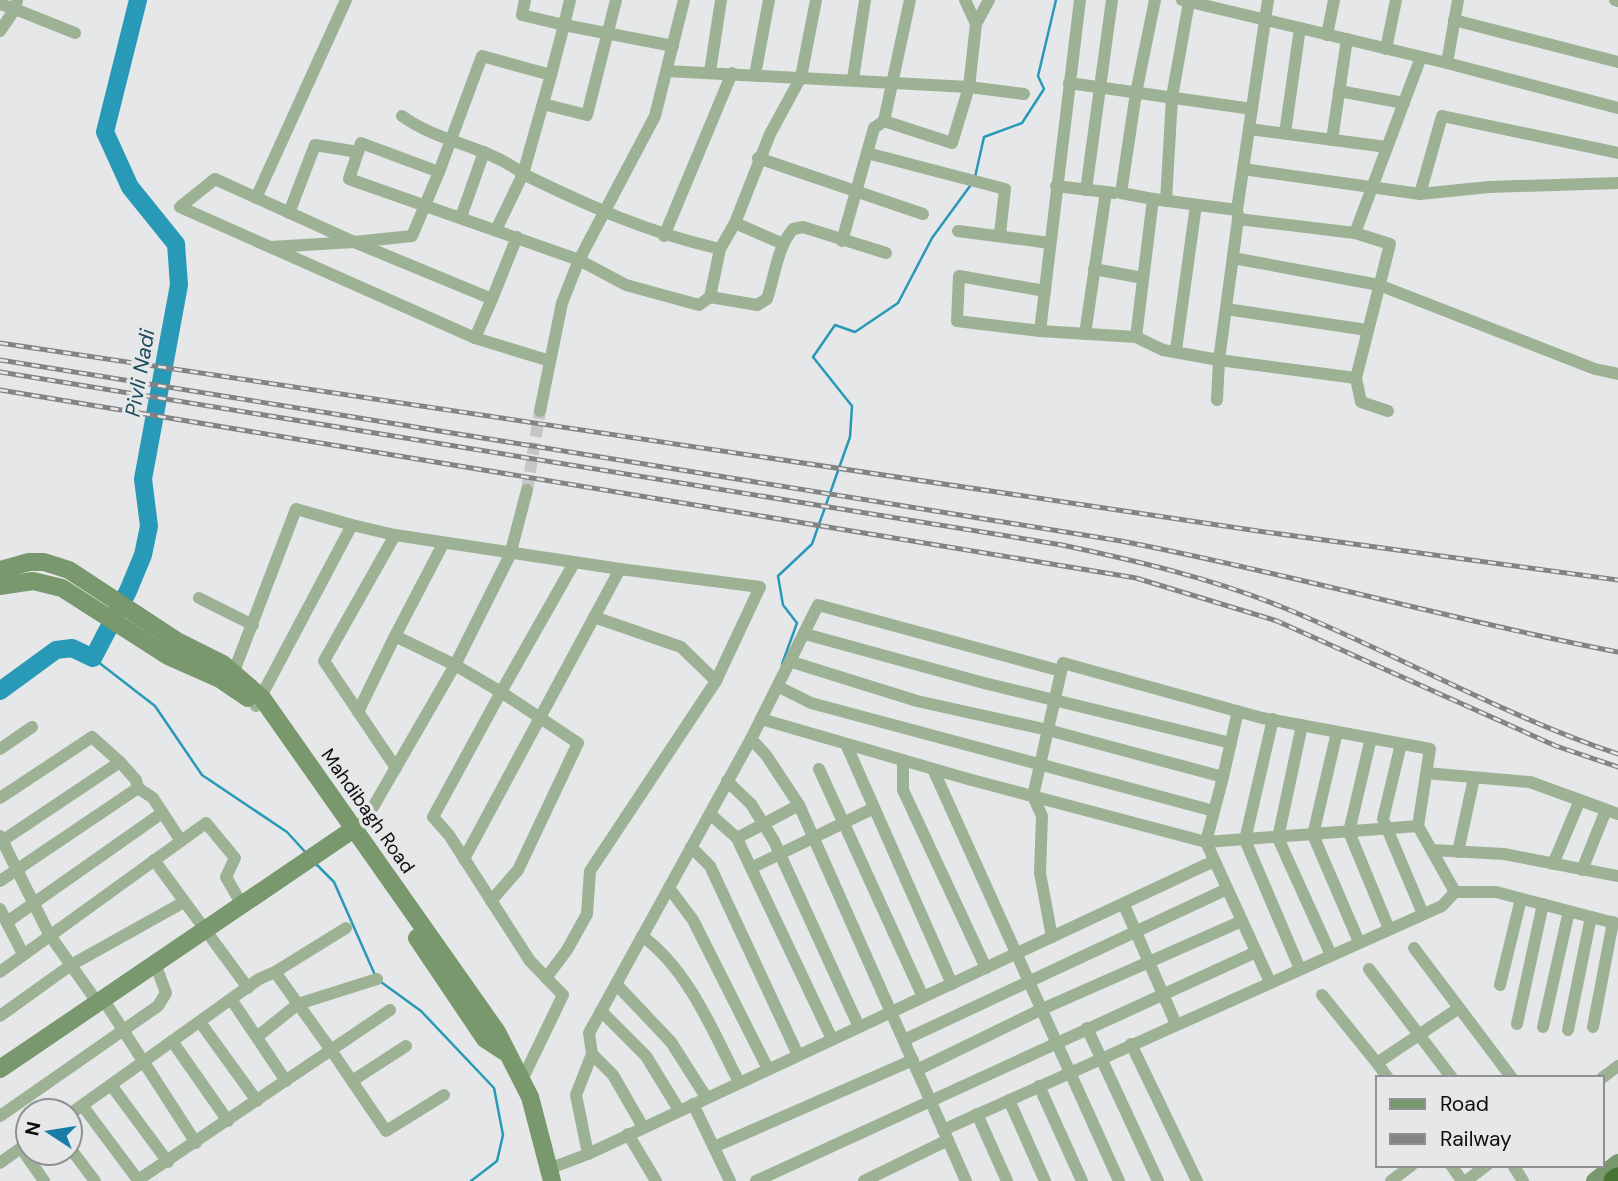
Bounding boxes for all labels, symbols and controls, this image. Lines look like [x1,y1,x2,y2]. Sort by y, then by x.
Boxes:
water label: Pivli Nadi [119,326,162,419]
street label: Mahdibagh Road [316,744,420,878]
legend [1376,1076,1604,1167]
text: Road [1440,1090,1489,1118]
north arrow [14,1097,84,1167]
text: N [19,1119,47,1138]
text: Railway [1440,1125,1512,1153]

